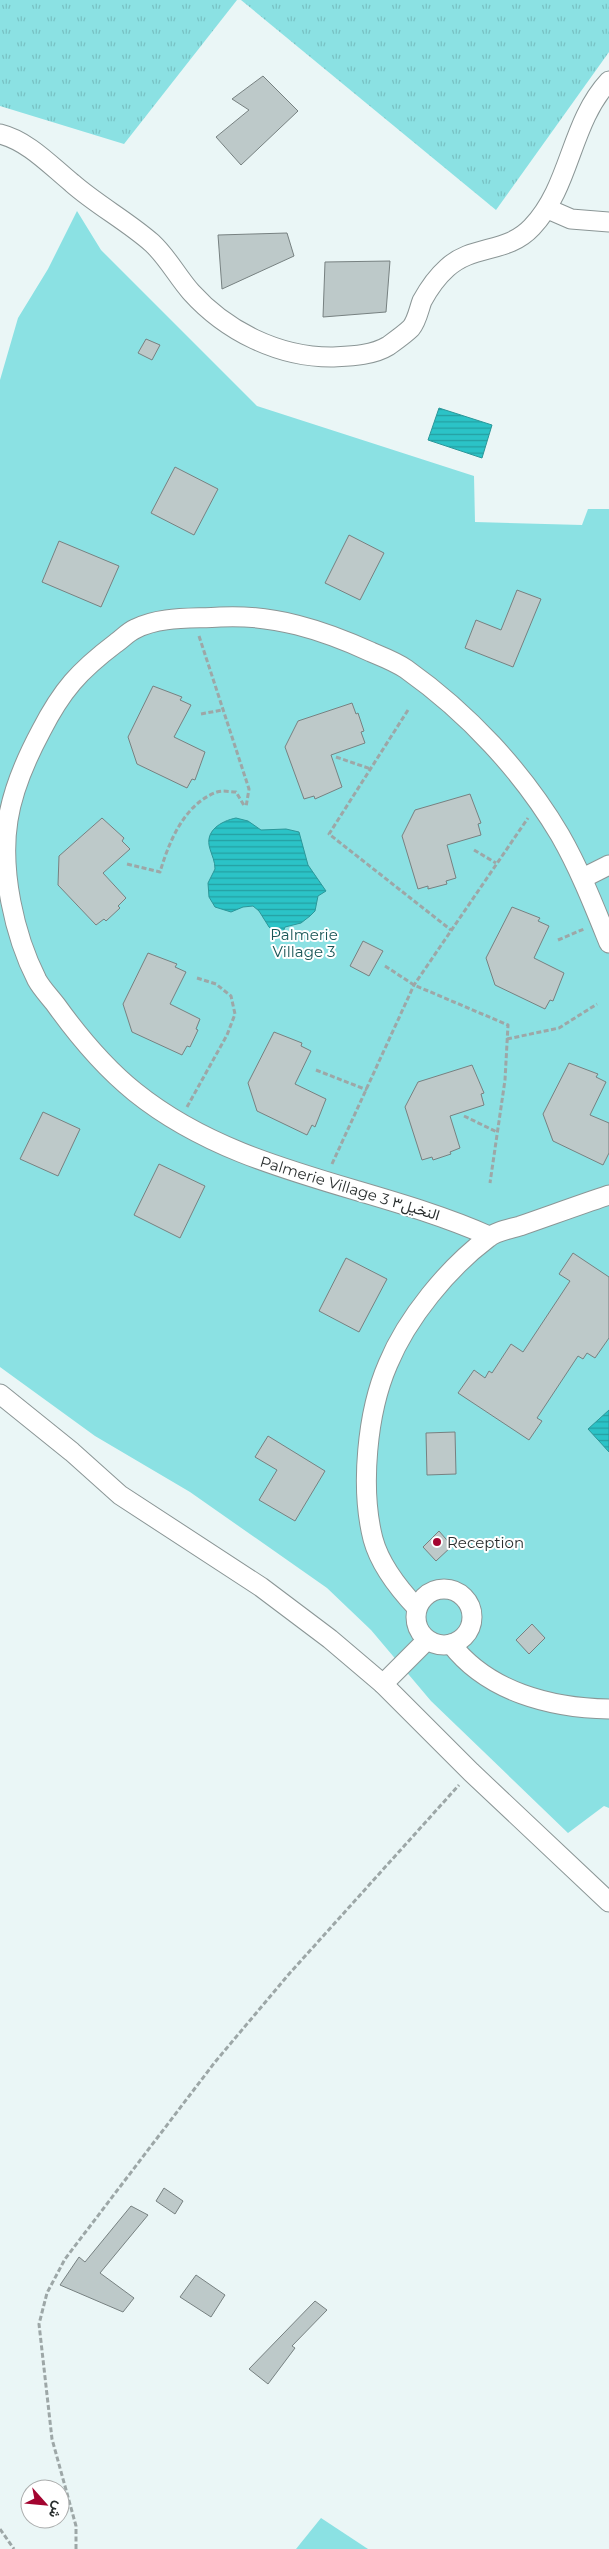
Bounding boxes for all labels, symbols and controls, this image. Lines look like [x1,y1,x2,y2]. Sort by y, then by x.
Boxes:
park label: Palmerie Village 3 [270,925,338,961]
street label: Palmerie Village 3 النخيل٣ [258,1152,442,1224]
place label: Reception [447,1533,524,1552]
marker: Reception [431,1536,443,1548]
north arrow [20,2479,70,2529]
text: ش [45,2498,68,2522]

